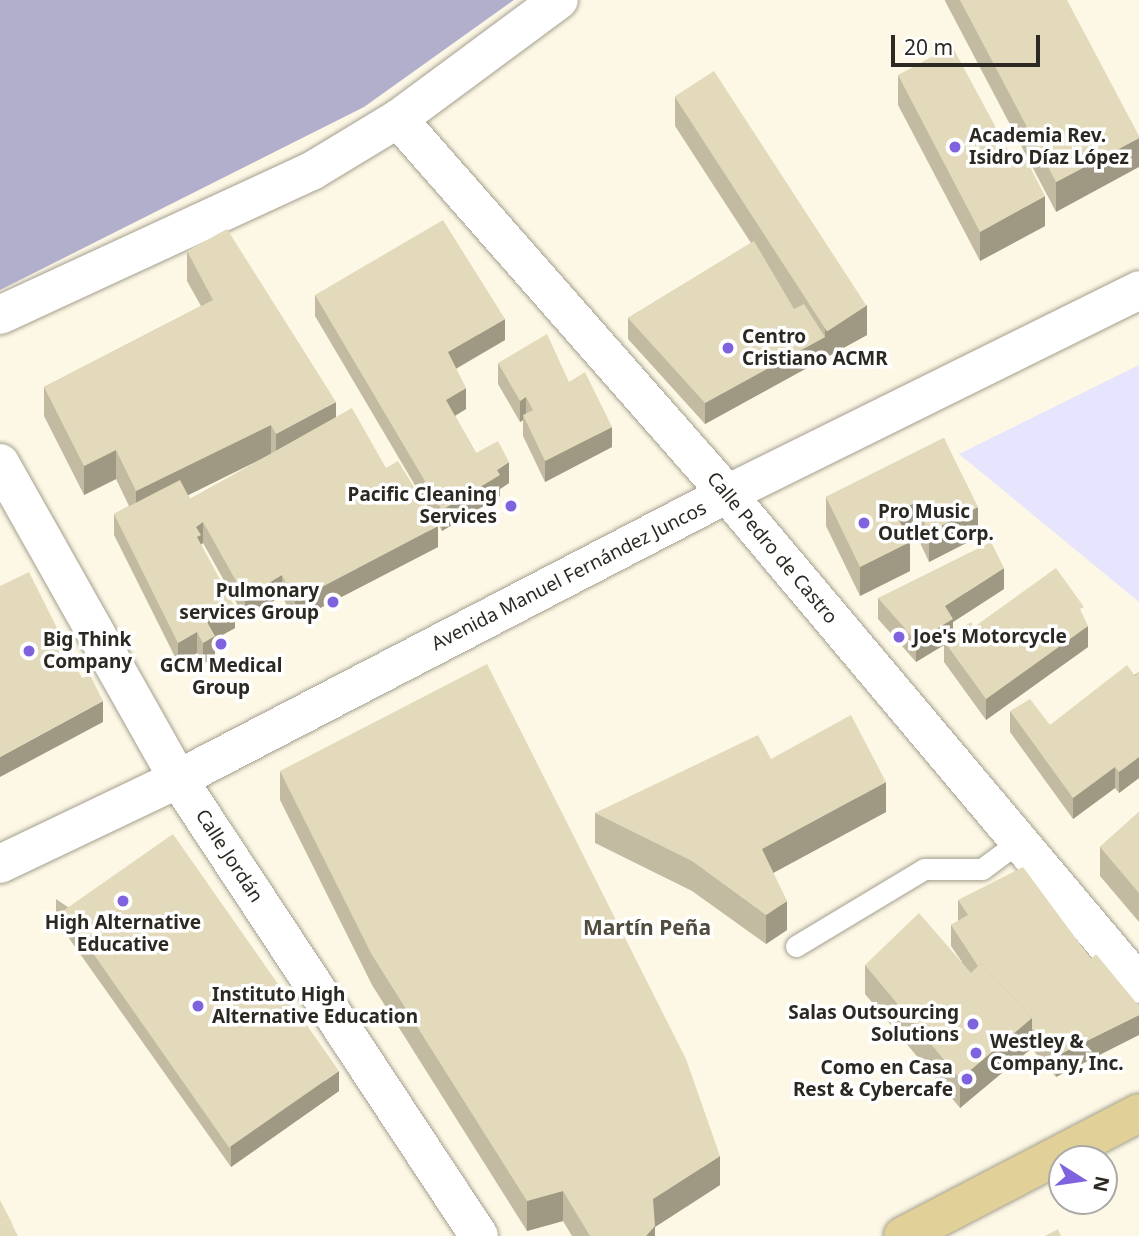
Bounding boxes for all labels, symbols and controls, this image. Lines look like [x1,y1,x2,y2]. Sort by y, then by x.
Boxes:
scale bar [894,21,1043,65]
text: 20 m [904,33,953,61]
place label: Academia Rev. Isidro Díaz López [969,125,1129,169]
marker: Academia Rev. Isidro Díaz López [947,139,963,155]
place label: Centro Cristiano ACMR [742,326,888,370]
marker: Centro Cristiano ACMR [720,340,736,356]
street label: Calle Pedro de Castro [702,468,842,628]
place label: Pacific Cleaning Services [348,484,497,528]
street label: Avenida Manuel Fernández Juncos [428,497,710,655]
marker: Pacific Cleaning Services [503,498,519,514]
place label: Pro Music Outlet Corp. [878,501,994,545]
marker: Pro Music Outlet Corp. [856,515,872,531]
place label: Pulmonary services Group [179,580,319,624]
marker: Pulmonary services Group [325,594,341,610]
place label: Joe's Motorcycle [913,626,1067,648]
place label: Big Think Company [43,629,132,673]
marker: Joe's Motorcycle [891,629,907,645]
marker: GCM Medical Group [213,636,229,652]
marker: Big Think Company [21,643,37,659]
place label: GCM Medical Group [160,655,282,699]
street label: Calle Jordán [190,805,268,907]
marker: High Alternative Educative [115,893,131,909]
place label: High Alternative Educative [45,912,201,956]
district label: Martín Peña [583,914,711,940]
place label: Instituto High Alternative Education [212,984,418,1028]
marker: Instituto High Alternative Education [190,998,206,1014]
place label: Salas Outsourcing Solutions [788,1002,959,1046]
marker: Salas Outsourcing Solutions [965,1016,981,1032]
place label: Westley & Company, Inc. [990,1031,1124,1075]
marker: Westley & Company, Inc. [968,1045,984,1061]
place label: Como en Casa Rest & Cybercafe [793,1057,953,1101]
marker: Como en Casa Rest & Cybercafe [959,1071,975,1087]
north arrow [1048,1145,1118,1215]
text: N [1087,1174,1116,1194]

